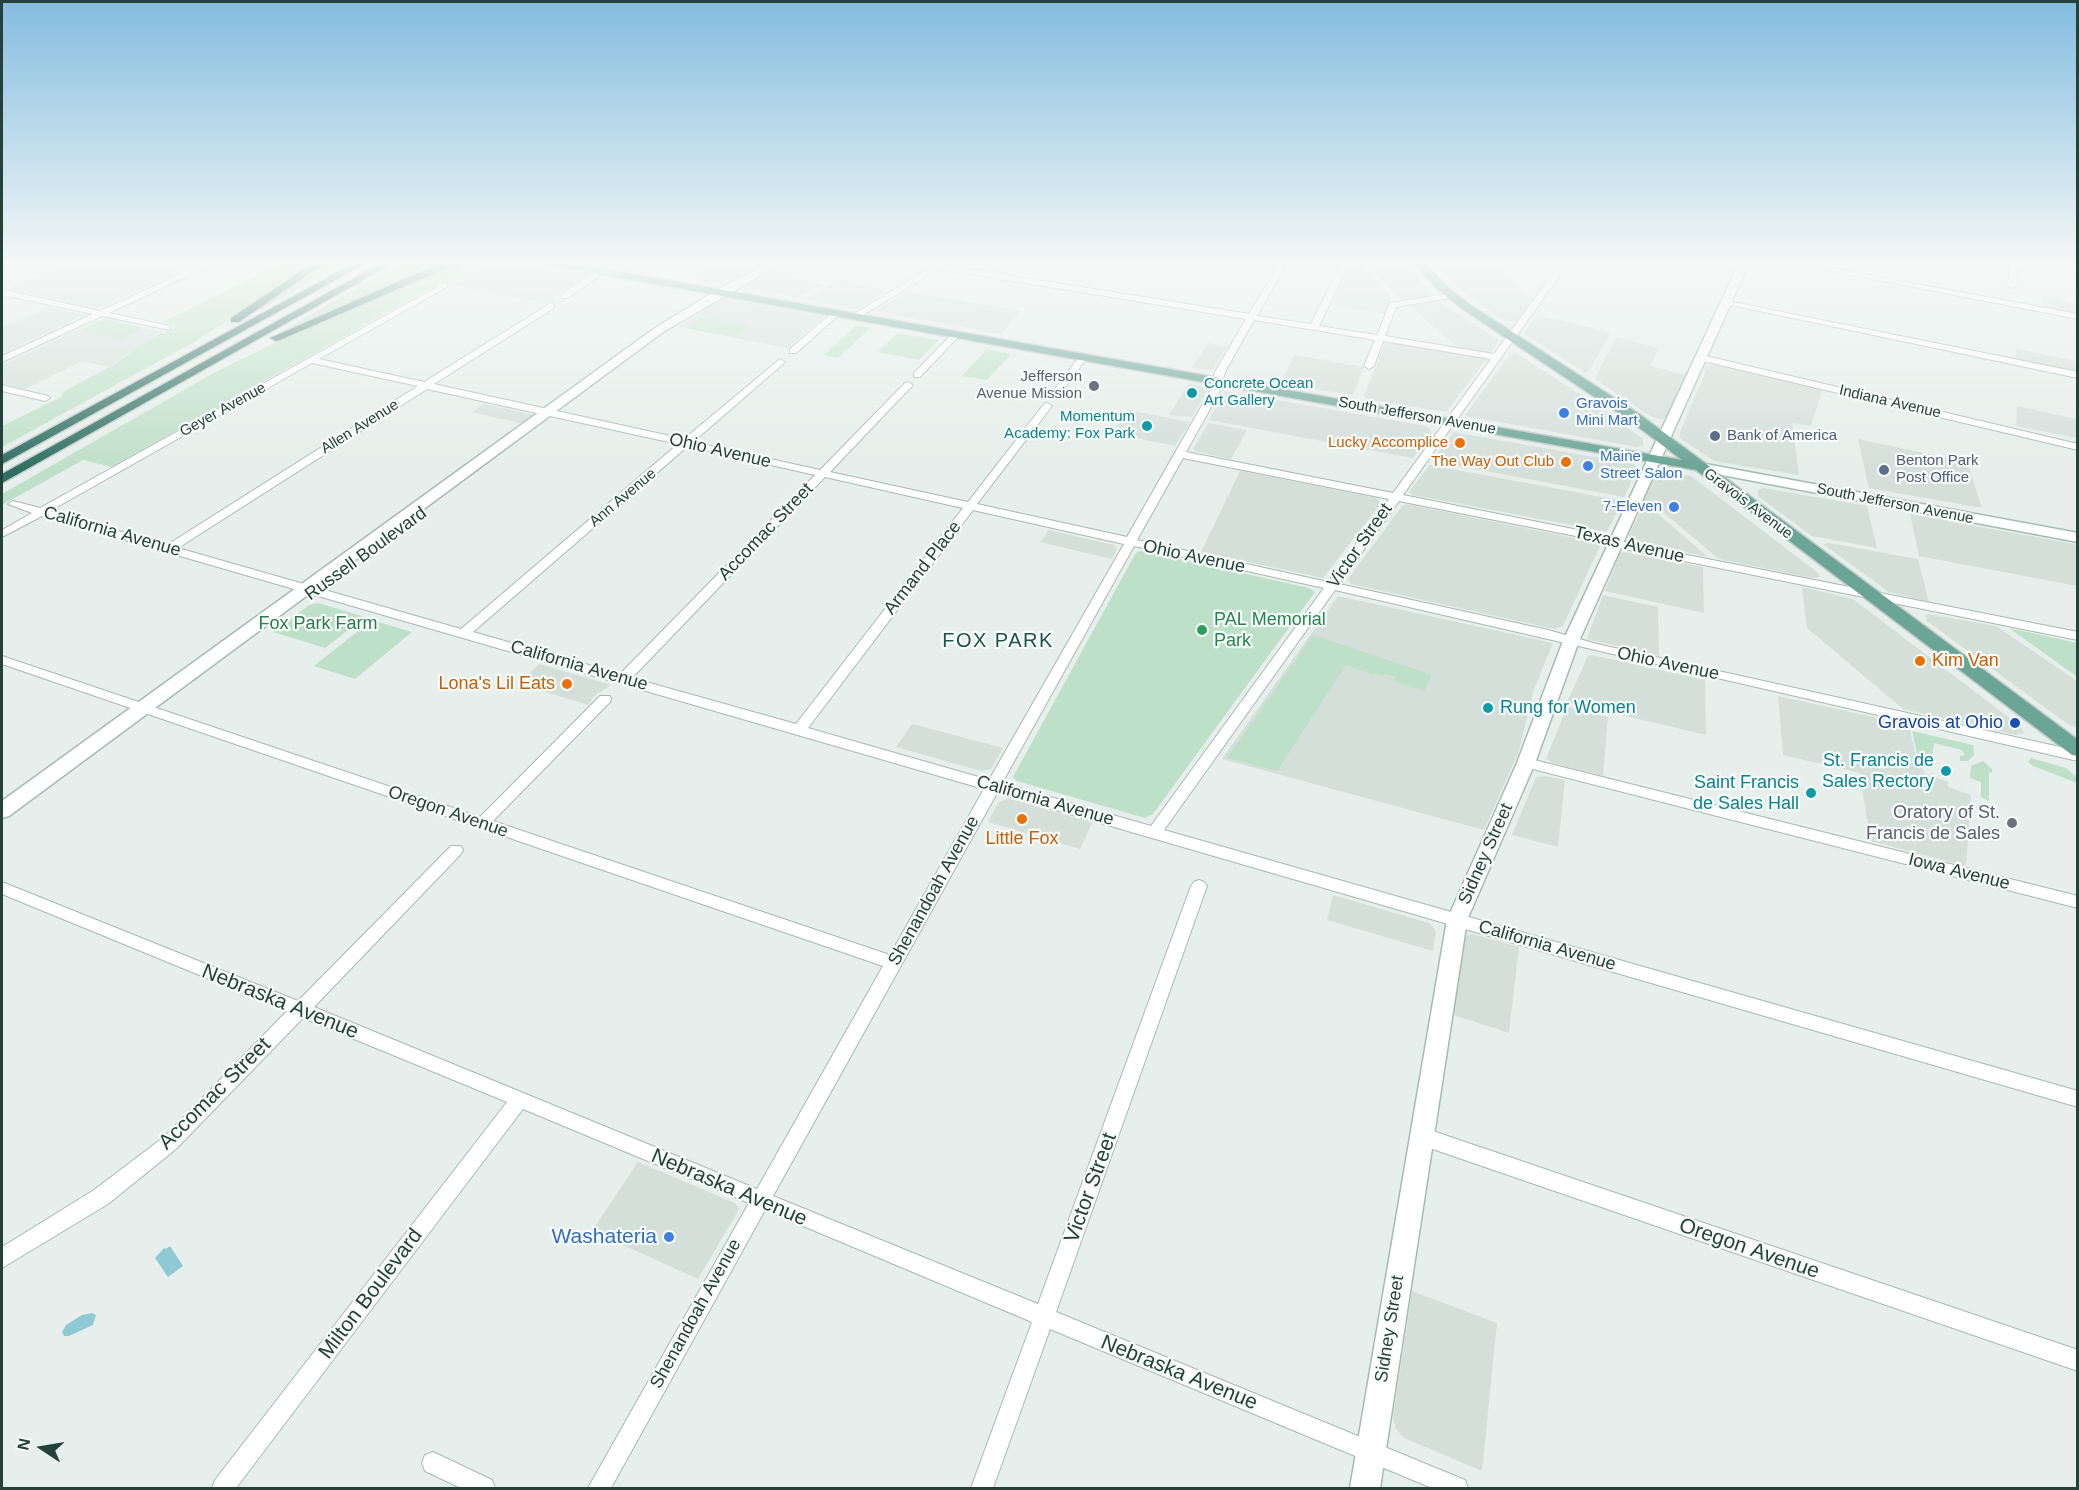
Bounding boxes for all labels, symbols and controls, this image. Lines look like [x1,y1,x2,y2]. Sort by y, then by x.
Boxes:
place label: Jefferson Avenue Mission [976,368,1082,403]
place label: Concrete Ocean Art Gallery [1204,375,1313,410]
street label: Geyer Avenue [177,379,269,441]
marker: Jefferson Avenue Mission [1087,379,1101,393]
street label: Indiana Avenue [1837,382,1943,422]
marker: Concrete Ocean Art Gallery [1185,386,1199,400]
street label: South Jefferson Avenue [1337,393,1497,439]
place label: Gravois Mini Mart [1576,395,1638,430]
street label: Allen Avenue [318,396,402,458]
marker: Gravois Mini Mart [1557,406,1571,420]
place label: Momentum Academy: Fox Park [1004,408,1135,443]
marker: Momentum Academy: Fox Park [1140,419,1154,433]
place label: Bank of America [1727,427,1837,445]
street label: Ohio Avenue [667,429,773,473]
marker: Bank of America [1708,429,1722,443]
place label: Lucky Accomplice [1328,434,1448,452]
marker: Lucky Accomplice [1453,436,1467,450]
place label: Maine Street Salon [1600,448,1683,483]
place label: Benton Park Post Office [1896,452,1979,487]
place label: The Way Out Club [1431,453,1554,471]
marker: The Way Out Club [1559,455,1573,469]
marker: Maine Street Salon [1581,459,1595,473]
marker: Benton Park Post Office [1877,463,1891,477]
street label: Ann Avenue [586,465,660,531]
street label: Gravois Avenue [1700,465,1796,543]
street label: Accomac Street [714,479,818,585]
street label: South Jefferson Avenue [1815,480,1975,528]
place label: 7-Eleven [1603,498,1662,516]
street label: Victor Street [1323,499,1397,593]
marker: 7-Eleven [1667,500,1681,514]
street label: California Avenue [41,502,183,562]
street label: Russell Boulevard [301,503,431,605]
street label: Armand Place [880,517,966,619]
street label: Texas Avenue [1572,522,1686,568]
street label: Ohio Avenue [1141,536,1247,578]
place label: PAL Memorial Park [1214,609,1326,652]
park label: Fox Park Farm [258,613,378,635]
marker: PAL Memorial Park [1195,623,1209,637]
district label: FOX PARK [942,629,1054,653]
street label: California Avenue [508,636,650,696]
street label: Ohio Avenue [1615,643,1721,685]
place label: Kim Van [1932,650,1999,672]
marker: Kim Van [1913,654,1927,668]
place label: Lona's Lil Eats [438,673,555,695]
marker: Lona's Lil Eats [560,677,574,691]
place label: Rung for Women [1500,697,1636,719]
marker: Rung for Women [1481,701,1495,715]
place label: Gravois at Ohio [1878,712,2003,734]
marker: Gravois at Ohio [2008,716,2022,730]
place label: St. Francis de Sales Rectory [1822,750,1934,792]
marker: St. Francis de Sales Rectory [1939,764,1953,778]
street label: California Avenue [974,771,1116,831]
place label: Saint Francis de Sales Hall [1693,772,1799,814]
street label: Oregon Avenue [385,781,511,843]
marker: Saint Francis de Sales Hall [1804,786,1818,800]
street label: Sidney Street [1454,800,1518,908]
place label: Oratory of St. Francis de Sales [1866,802,2000,844]
street label: Shenandoah Avenue [884,812,984,970]
marker: Little Fox [1015,812,1029,826]
marker: Oratory of St. Francis de Sales [2005,816,2019,830]
place label: Little Fox [985,828,1059,850]
street label: Iowa Avenue [1906,849,2012,895]
street label: California Avenue [1476,916,1618,976]
street label: Nebraska Avenue [198,959,362,1045]
street label: Accomac Street [154,1033,276,1155]
street label: Victor Street [1059,1130,1123,1246]
street label: Nebraska Avenue [647,1144,811,1232]
street label: Oregon Avenue [1676,1213,1822,1285]
street label: Milton Boulevard [314,1224,428,1364]
place label: Washateria [552,1224,657,1250]
marker: Washateria [662,1230,676,1244]
street label: Shenandoah Avenue [646,1235,746,1393]
street label: Sidney Street [1371,1274,1409,1384]
street label: Nebraska Avenue [1097,1330,1261,1416]
north arrow [12,1418,72,1478]
text: N [14,1437,33,1452]

